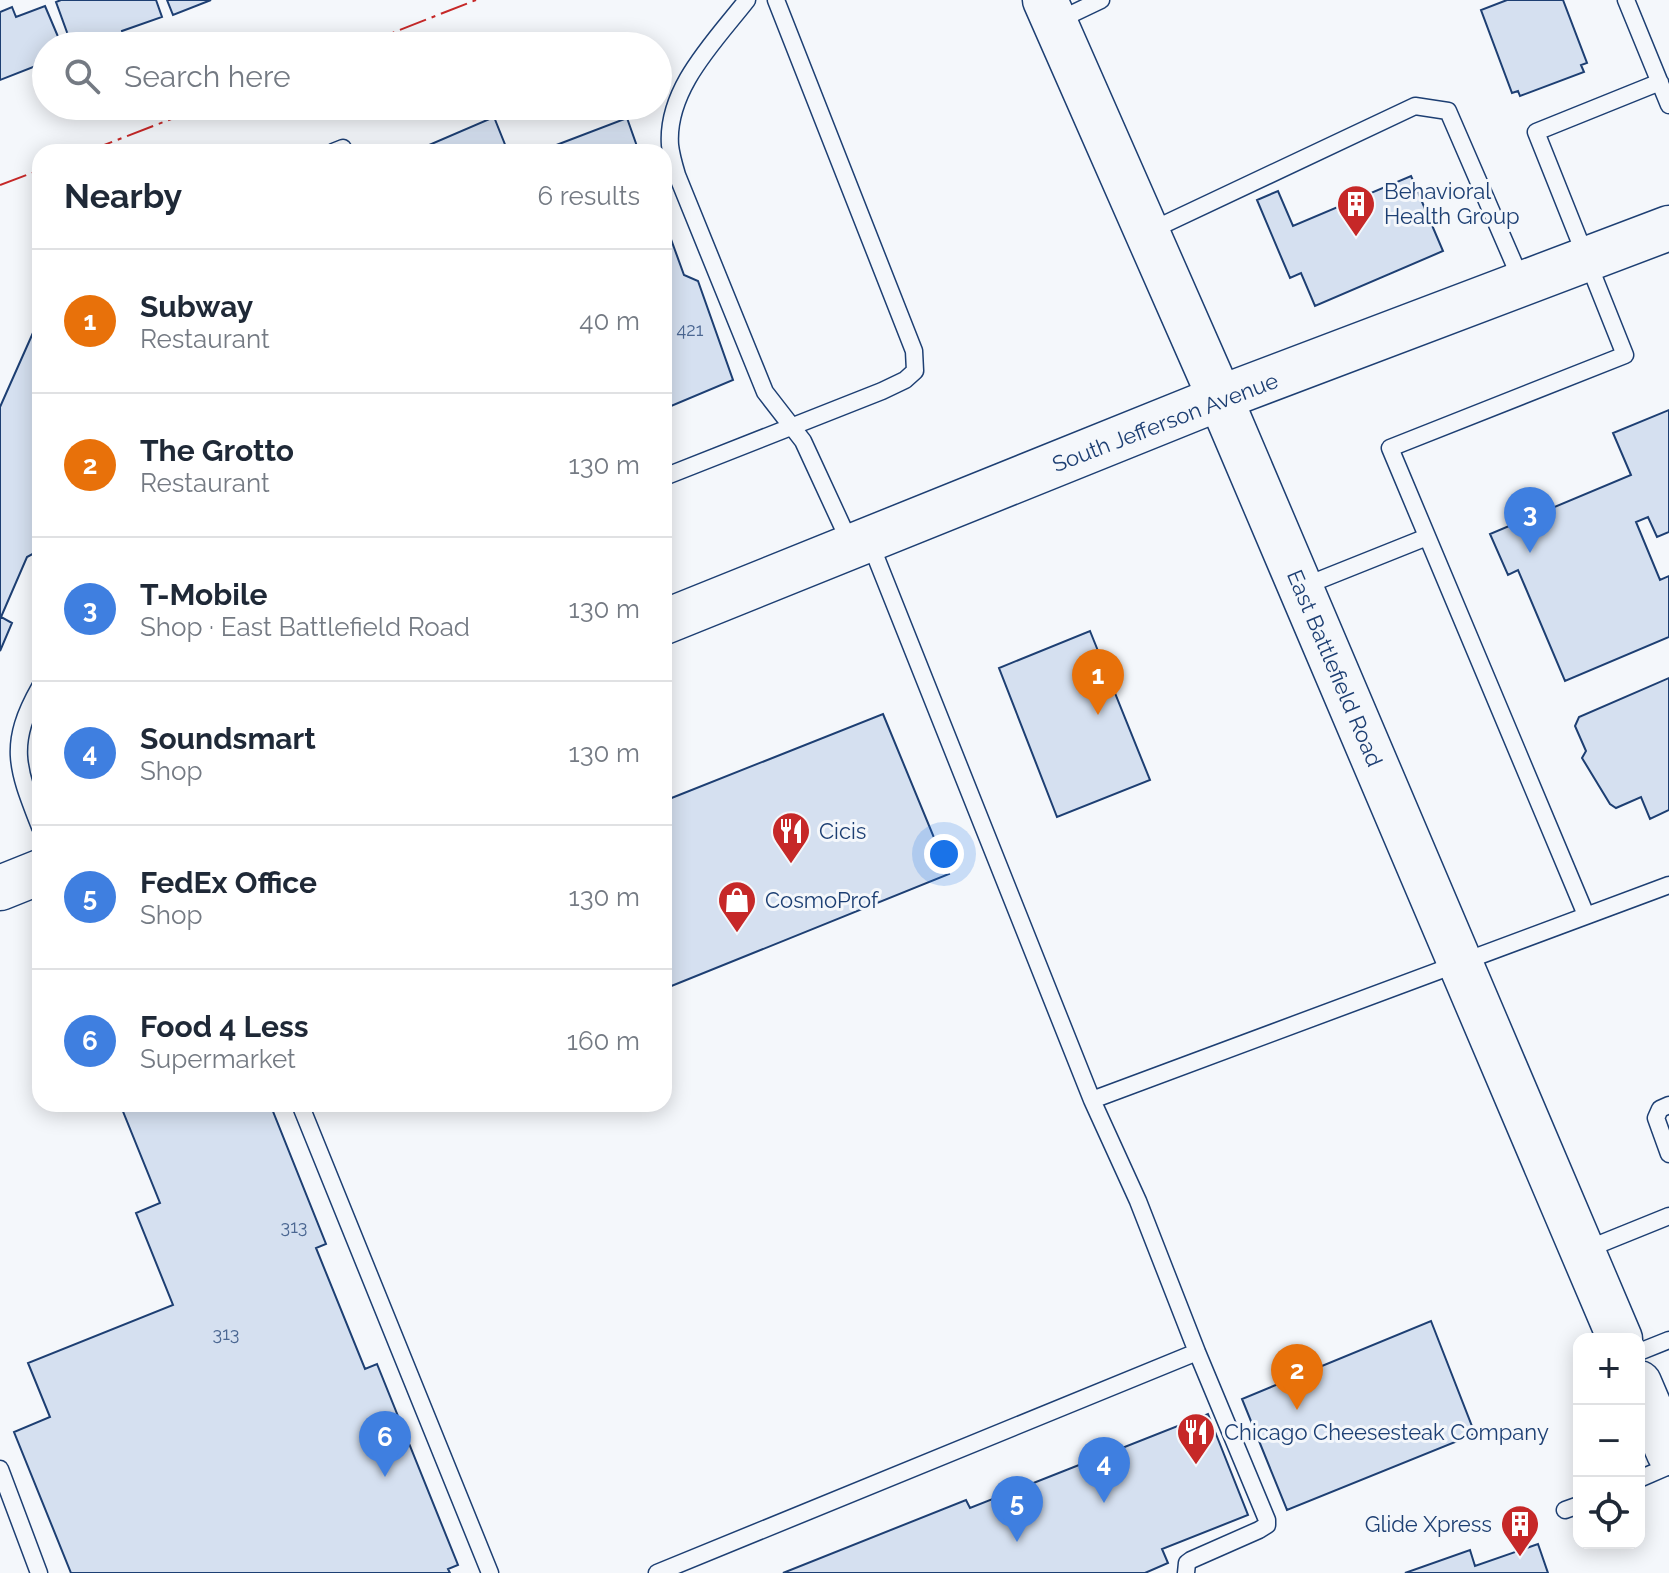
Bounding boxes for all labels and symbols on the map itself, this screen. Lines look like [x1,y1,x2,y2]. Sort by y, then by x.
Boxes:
place label: Behavioral Health Group [1384,178,1520,229]
building icon: Behavioral Health Group [1335,183,1377,238]
house number: 421 [677,319,704,340]
street label: South Jefferson Avenue [1048,367,1282,477]
pin: 3 [1504,487,1556,553]
street label: East Battlefield Road [1282,566,1388,770]
pin: 1 [1072,649,1124,715]
restaurant icon: Cicis [770,810,812,865]
place label: Cicis [819,818,866,844]
your location [924,834,964,874]
shop icon: CosmoProf [716,879,758,934]
place label: CosmoProf [765,887,879,913]
house number: 313 [281,1216,307,1237]
house number: 313 [213,1323,239,1344]
pin: 2 [1271,1344,1323,1410]
pin: 6 [359,1411,411,1477]
restaurant icon: Chicago Cheesesteak Company [1175,1411,1217,1466]
place label: Chicago Cheesesteak Company [1224,1419,1549,1445]
pin: 4 [1078,1437,1130,1503]
pin: 5 [991,1476,1043,1542]
building icon: Glide Xpress [1499,1503,1541,1558]
place label: Glide Xpress [1365,1511,1492,1537]

